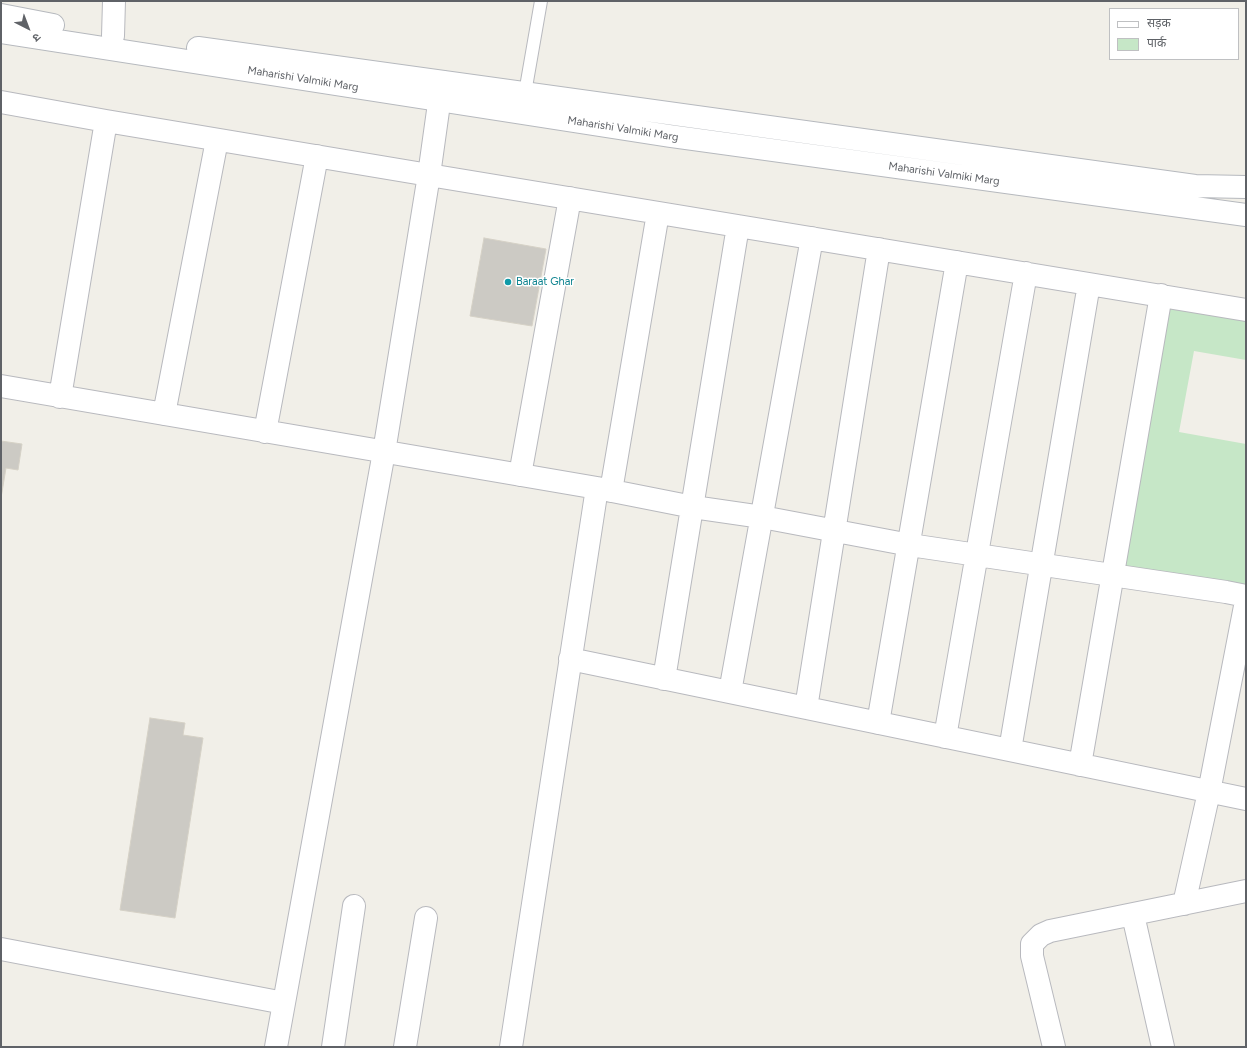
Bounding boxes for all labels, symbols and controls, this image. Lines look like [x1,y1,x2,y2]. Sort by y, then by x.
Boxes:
north arrow [8,8,48,48]
legend [1109,8,1239,60]
text: सड़क [1147,16,1171,30]
text: उ [30,30,43,44]
text: पार्क [1147,36,1166,50]
street label: Maharishi Valmiki Marg [247,64,359,94]
street label: Maharishi Valmiki Marg [567,114,679,144]
street label: Maharishi Valmiki Marg [887,160,1001,188]
place label: Baraat Ghar [516,275,574,289]
marker: Baraat Ghar [503,277,513,287]

